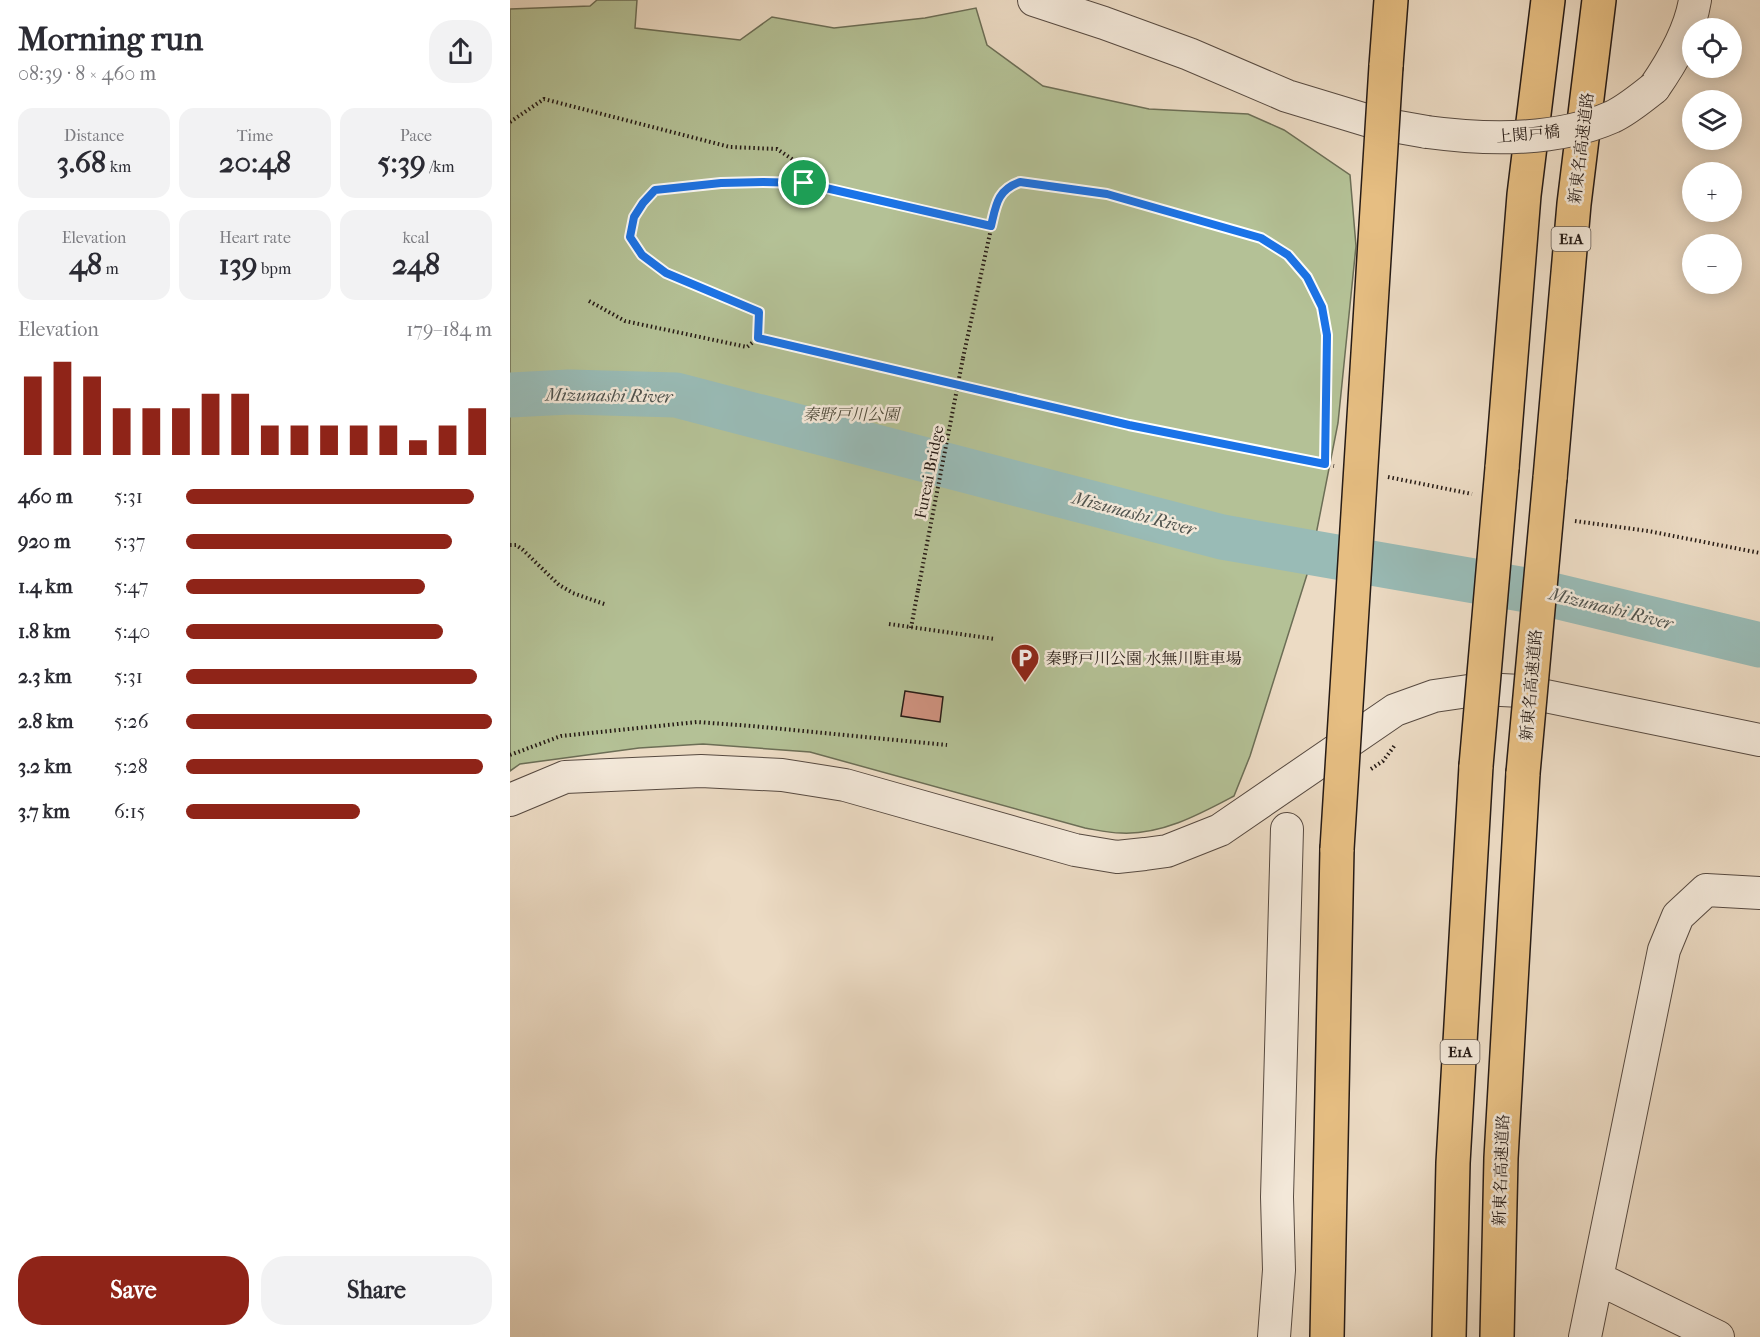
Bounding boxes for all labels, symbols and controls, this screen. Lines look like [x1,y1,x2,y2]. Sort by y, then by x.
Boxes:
map controls [1682,18,1742,294]
button: locate [1682,18,1742,78]
text: Morning run [18,20,203,59]
button: share [429,20,492,83]
text: 08:39 · 8 × 460 m [18,62,156,85]
button: layers [1682,90,1742,150]
street label: 新東名高速道路 [1565,91,1597,205]
street label: 上関戸橋 [1495,122,1561,146]
text: Distance [64,126,124,145]
text: Time [237,126,273,145]
text: Pace [400,126,432,145]
text: 3.68 [57,145,106,180]
text: 20:48 [219,145,291,180]
text: 5:39 [377,145,426,180]
text: km [106,157,131,176]
text: /km [426,157,455,176]
pin [778,157,829,208]
button: + [1682,162,1742,222]
icon: arrive [787,166,820,199]
road number: E1A [1552,227,1590,251]
text: Elevation [62,228,126,247]
text: Heart rate [219,228,291,247]
text: kcal [403,228,429,247]
button: − [1682,234,1742,294]
text: 48 [69,247,102,282]
text: 139 [219,247,258,282]
text: 248 [392,247,440,282]
text: m [102,259,119,278]
text: bpm [258,259,291,278]
text: Elevation [18,318,99,341]
text: 179–184 m [406,318,492,341]
water label: Mizunashi River [543,384,675,408]
park label: 秦野戸川公園 [803,405,902,424]
street label: Fureai Bridge [911,424,947,520]
text: 460 m [18,485,73,508]
text: 5:31 [114,485,143,508]
water label: Mizunashi River [1068,487,1200,541]
text: 920 m [18,530,71,553]
text: 5:37 [114,530,145,553]
text: 1.4 km [18,575,73,598]
text: 5:47 [114,575,148,598]
water label: Mizunashi River [1545,583,1677,635]
text: 1.8 km [18,620,70,643]
text: 5:40 [114,620,150,643]
street label: 新東名高速道路 [1517,628,1545,742]
parking icon: 秦野戸川公園 水無川駐車場 [1009,642,1041,684]
place label: 秦野戸川公園 水無川駐車場 [1046,649,1241,668]
text: 2.3 km [18,665,72,688]
text: 5:31 [114,665,143,688]
text: 2.8 km [18,710,73,733]
text: 5:26 [114,710,149,733]
text: 3.2 km [18,755,72,778]
text: 5:28 [114,755,148,778]
text: 3.7 km [18,800,70,823]
text: 6:15 [114,800,145,823]
road number: E1A [1440,1040,1480,1064]
street label: 新東名高速道路 [1490,1114,1512,1226]
button: Save [18,1256,249,1325]
button: Share [261,1256,492,1325]

